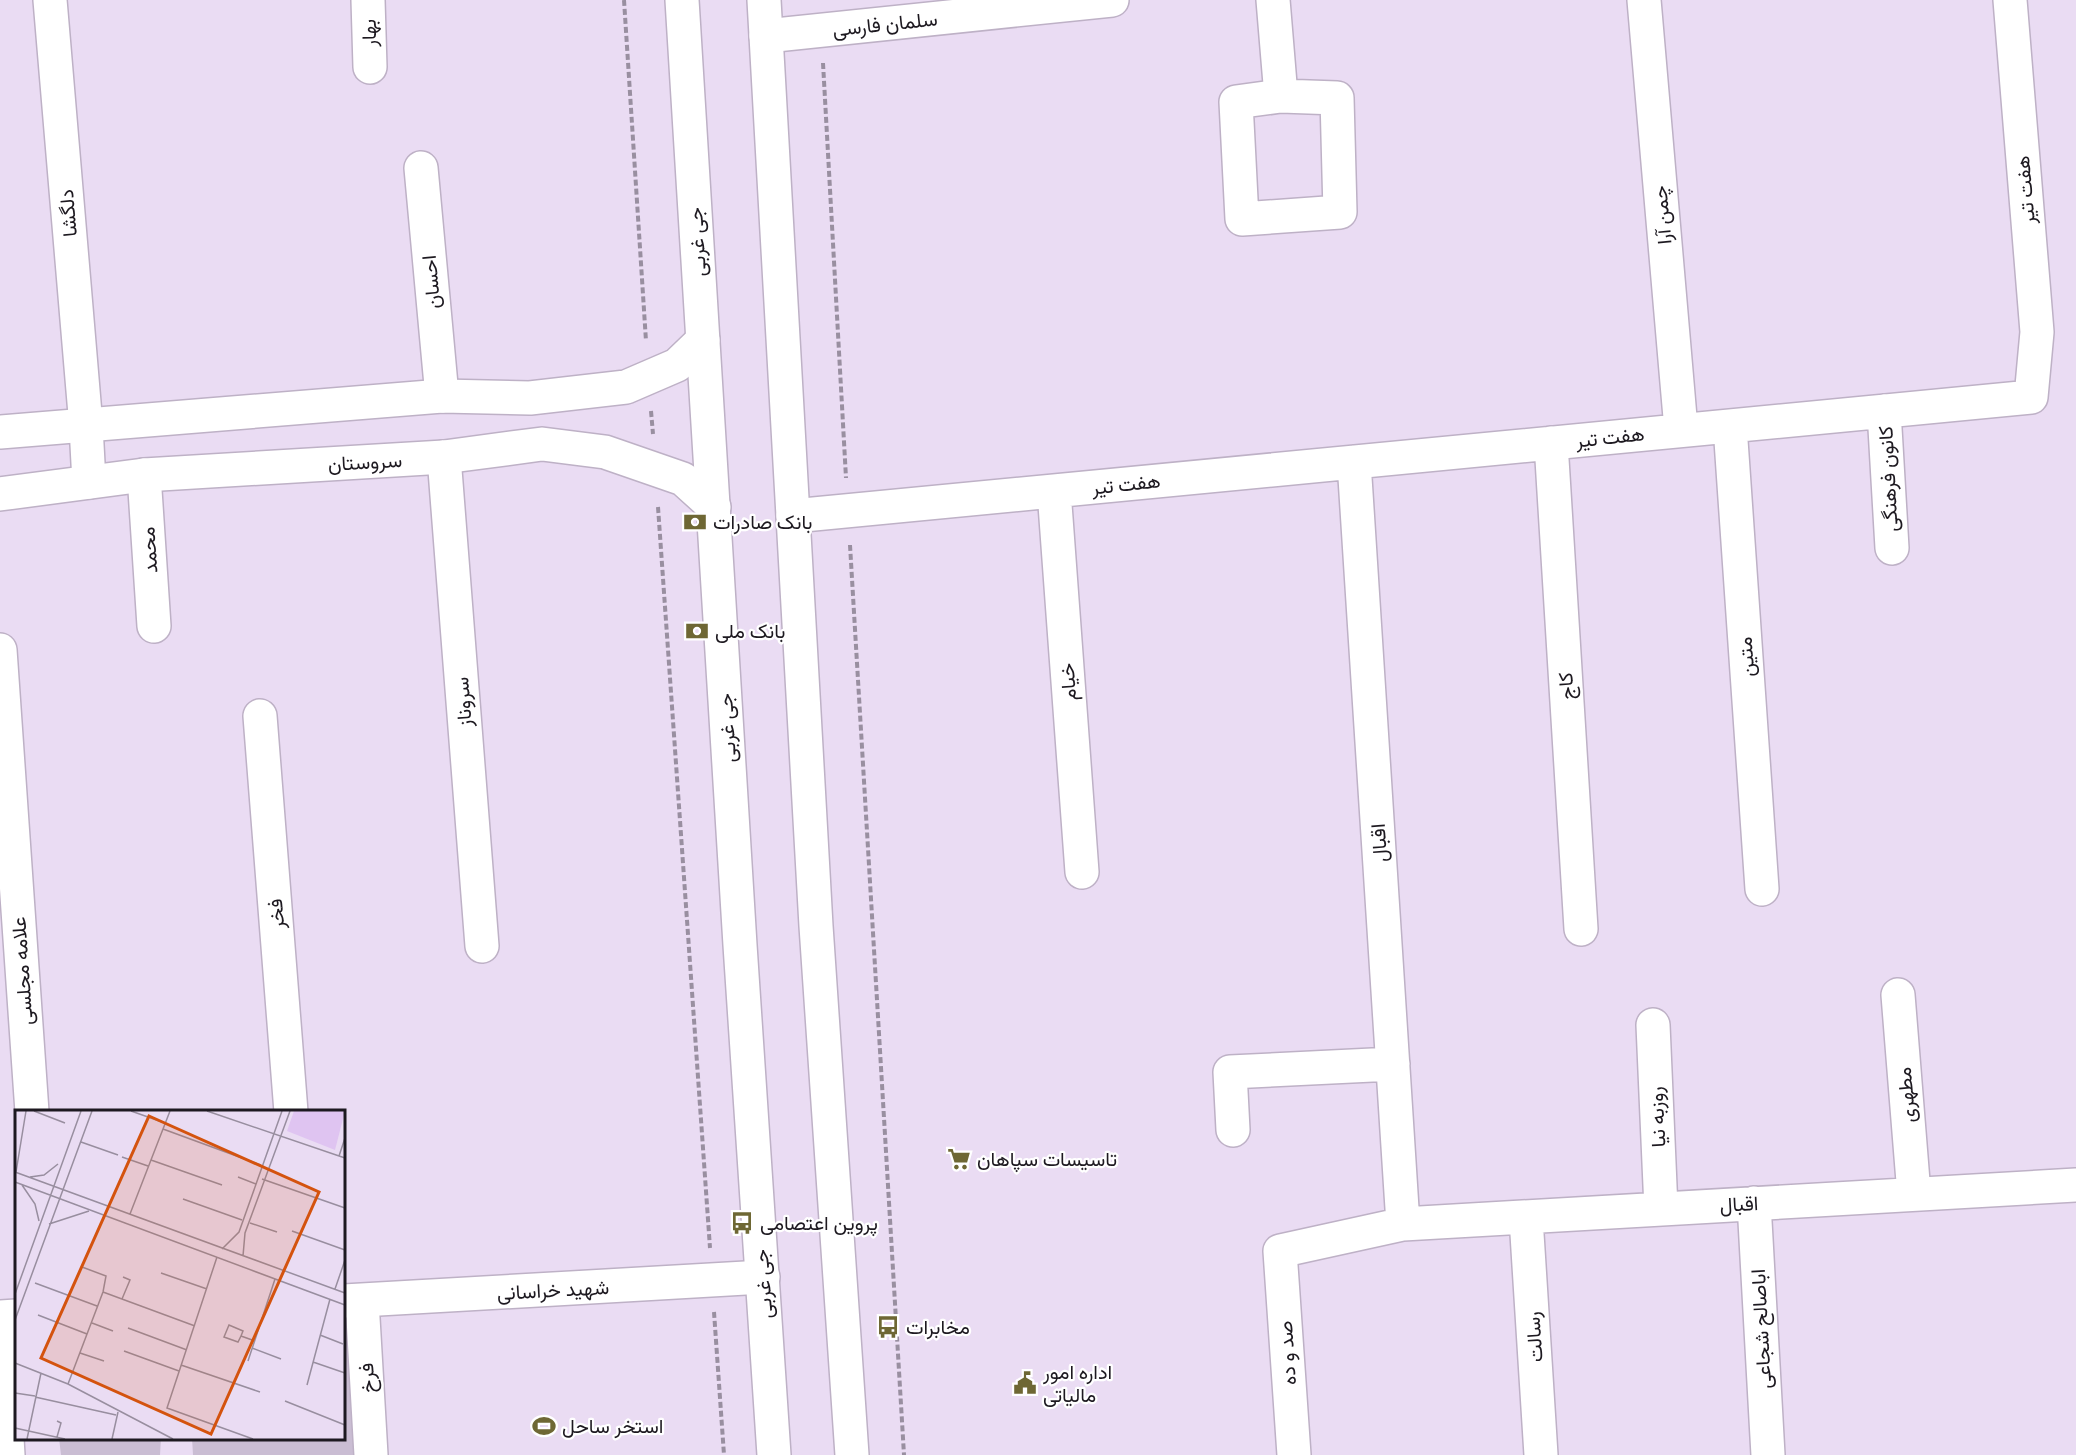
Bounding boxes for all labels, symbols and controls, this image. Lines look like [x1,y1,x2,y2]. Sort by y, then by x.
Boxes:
street label: سلمان فارسی [831,8,939,44]
street label: بهار [358,19,384,48]
street label: هفت تیر [2011,154,2043,226]
street label: چمن آرا [1648,184,1680,245]
street label: دلگشا [55,188,85,238]
street label: جی غربی [684,207,714,277]
street label: احسان [418,254,448,310]
street label: هفت تیر [1574,422,1646,456]
street label: کانون فرهنگی [1874,425,1906,533]
street label: سروستان [327,449,403,479]
street label: هفت تیر [1090,469,1162,503]
bank icon: بانک صادرات [682,509,708,535]
place label: بانک صادرات [713,511,813,537]
street label: محمد [136,526,166,574]
bank icon: بانک ملی [684,618,710,644]
place label: بانک ملی [715,620,785,646]
street label: متین [1734,636,1762,678]
street label: خیام [1056,662,1084,702]
street label: کاج [1554,671,1582,700]
street label: سروناز [450,676,480,729]
street label: جی غربی [714,693,744,763]
street label: اقبال [1367,823,1395,863]
street label: فخر [264,898,292,931]
street label: علامه مجلسی [7,916,41,1026]
street label: مطهری [1893,1066,1923,1124]
street label: روزبه نیا [1644,1086,1674,1148]
inset map [15,1110,345,1440]
supermarket icon: تاسیسات سپاهان [946,1146,972,1172]
place label: تاسیسات سپاهان [977,1148,1117,1174]
street label: اقبال [1719,1192,1759,1220]
bus stop icon: پروین اعتصامی [729,1210,755,1236]
place label: پروین اعتصامی [760,1212,878,1238]
street label: جی غربی [750,1248,780,1319]
street label: اباصالح شجاعی [1747,1268,1779,1390]
street label: شهید خراسانی [496,1276,610,1308]
street label: رسالت [1521,1311,1551,1363]
bus stop icon: مخابرات [875,1314,901,1340]
place label: مخابرات [906,1316,970,1342]
street label: صد و ده [1274,1320,1304,1386]
place label: اداره امور مالیاتی [1042,1361,1112,1410]
street label: فرخ [355,1362,383,1394]
public building icon: اداره امور مالیاتی [1012,1370,1038,1396]
sports icon: استخر ساحل [531,1413,557,1439]
place label: استخر ساحل [562,1415,663,1441]

